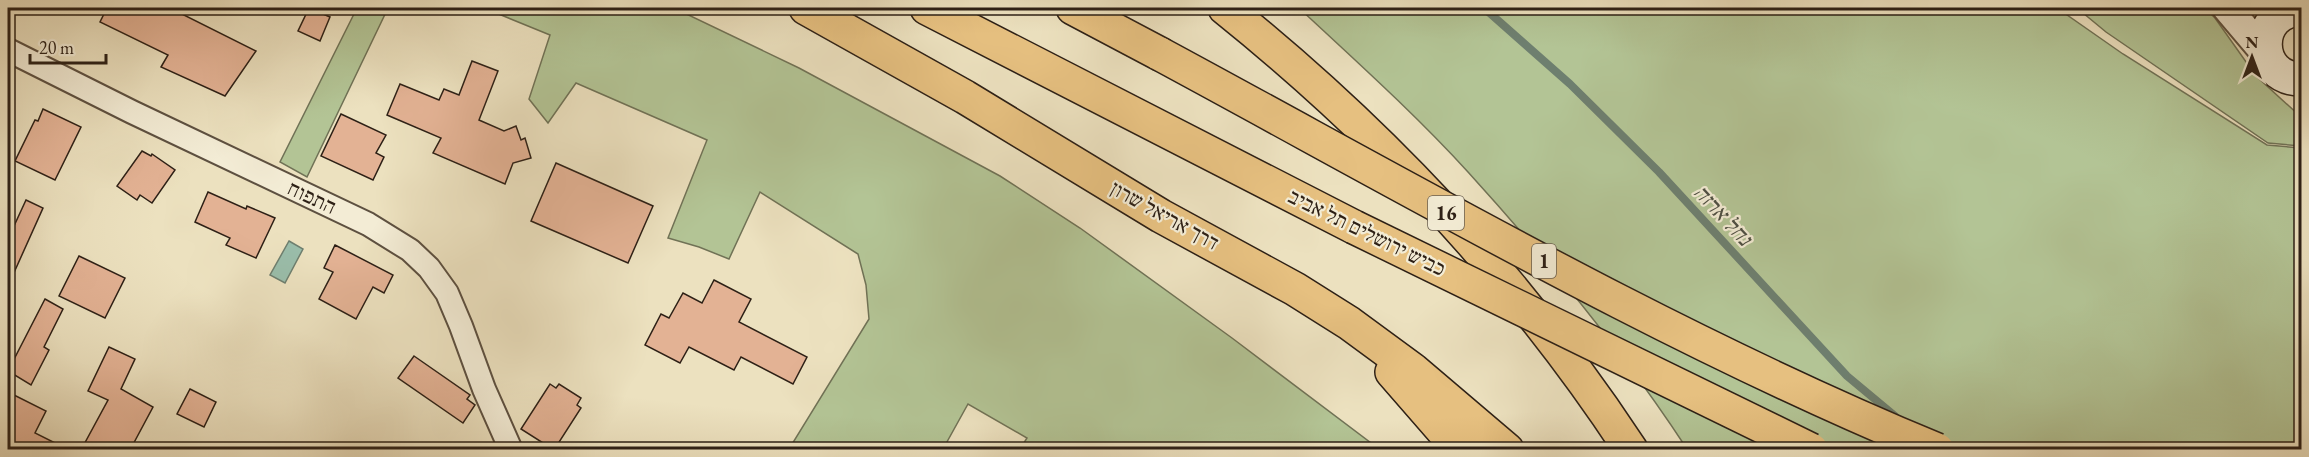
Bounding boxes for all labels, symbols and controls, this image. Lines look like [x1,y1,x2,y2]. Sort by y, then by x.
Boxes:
scale bar [30,27,106,65]
north arrow [2222,27,2282,87]
text: N [2246,32,2259,53]
text: 20 m [39,36,74,59]
street label: התפוח [283,174,341,220]
street label: דרך אריאל שרון [1106,174,1224,256]
water label: נחל ארזה [1687,178,1760,253]
street label: כביש ירושלים תל אביב [1284,182,1450,282]
road number: 16 [1428,196,1464,230]
road number: 1 [1532,244,1556,278]

